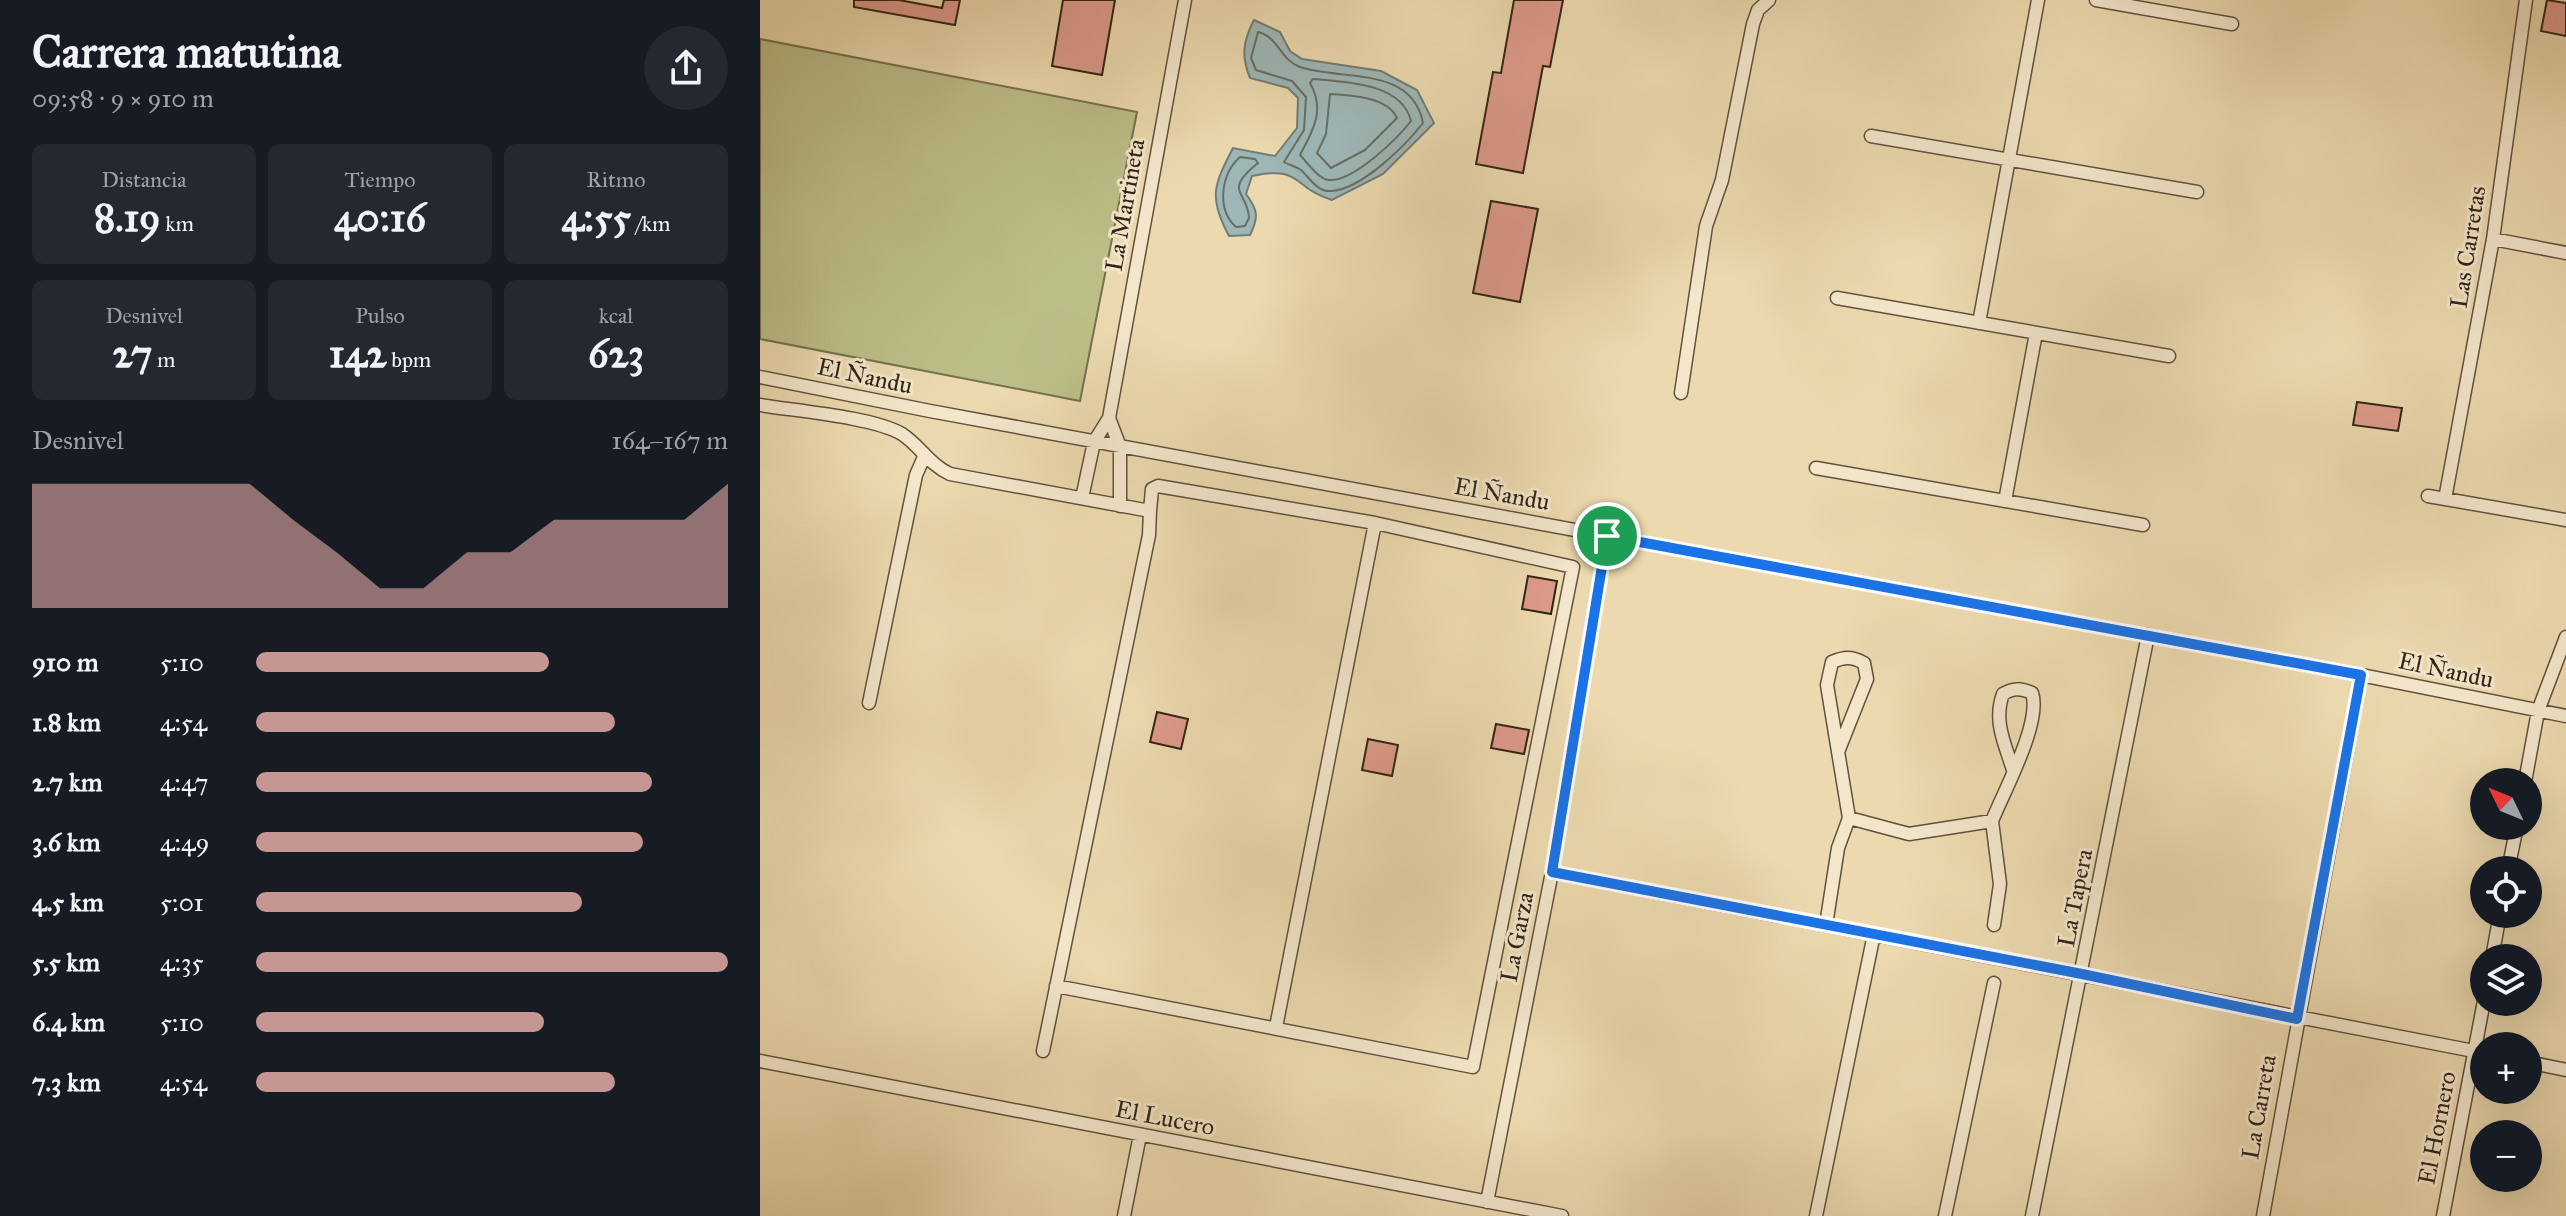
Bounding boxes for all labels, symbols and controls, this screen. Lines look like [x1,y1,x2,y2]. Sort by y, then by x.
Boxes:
text: Carrera matutina [32,25,341,79]
button: share [644,26,728,110]
text: 09:58 · 9 × 910 m [32,82,214,114]
street label: La Martineta [1099,136,1152,273]
text: Distancia [101,166,187,193]
text: Tiempo [345,166,415,193]
text: Ritmo [587,166,645,193]
street label: Las Carretas [2444,184,2492,310]
text: 8.19 [94,193,161,242]
text: 40:16 [334,193,426,242]
text: 4:55 [562,193,631,242]
text: km [161,210,194,237]
text: /km [631,210,670,237]
text: Desnivel [105,302,183,329]
text: Pulso [355,302,405,329]
text: kcal [599,302,633,329]
text: 27 [112,329,152,378]
text: 142 [329,329,386,378]
text: 623 [588,329,644,378]
text: m [152,346,176,373]
text: bpm [386,346,431,373]
street label: El Ñandu [815,351,916,401]
text: Desnivel [32,424,124,456]
text: 164–167 m [612,424,728,456]
street label: El Ñandu [1452,471,1552,517]
pin [1573,502,1641,570]
icon: arrive [1585,514,1629,558]
street label: El Ñandu [2396,645,2497,695]
text: 910 m [32,646,99,678]
text: 5:10 [160,646,204,678]
text: 1.8 km [32,706,101,738]
text: 4:54 [160,706,207,738]
text: 2.7 km [32,766,103,798]
text: 4:47 [160,766,208,798]
north arrow [2470,768,2542,840]
map controls [2470,768,2542,1192]
text: 3.6 km [32,826,101,858]
text: 4:49 [160,826,210,858]
street label: La Tapera [2051,846,2099,950]
button: locate [2470,856,2542,928]
text: 4.5 km [32,886,104,918]
text: 5:01 [160,886,204,918]
street label: La Garza [1494,889,1541,985]
button: layers [2470,944,2542,1016]
text: 5.5 km [32,946,100,978]
text: 4:35 [160,946,204,978]
text: 6.4 km [32,1006,105,1038]
text: 5:10 [160,1006,204,1038]
button: + [2470,1032,2542,1104]
street label: La Carreta [2235,1051,2283,1162]
text: 7.3 km [32,1066,101,1098]
text: 4:54 [160,1066,207,1098]
street label: El Hornero [2411,1069,2463,1187]
street label: El Lucero [1113,1094,1217,1142]
button: − [2470,1120,2542,1192]

